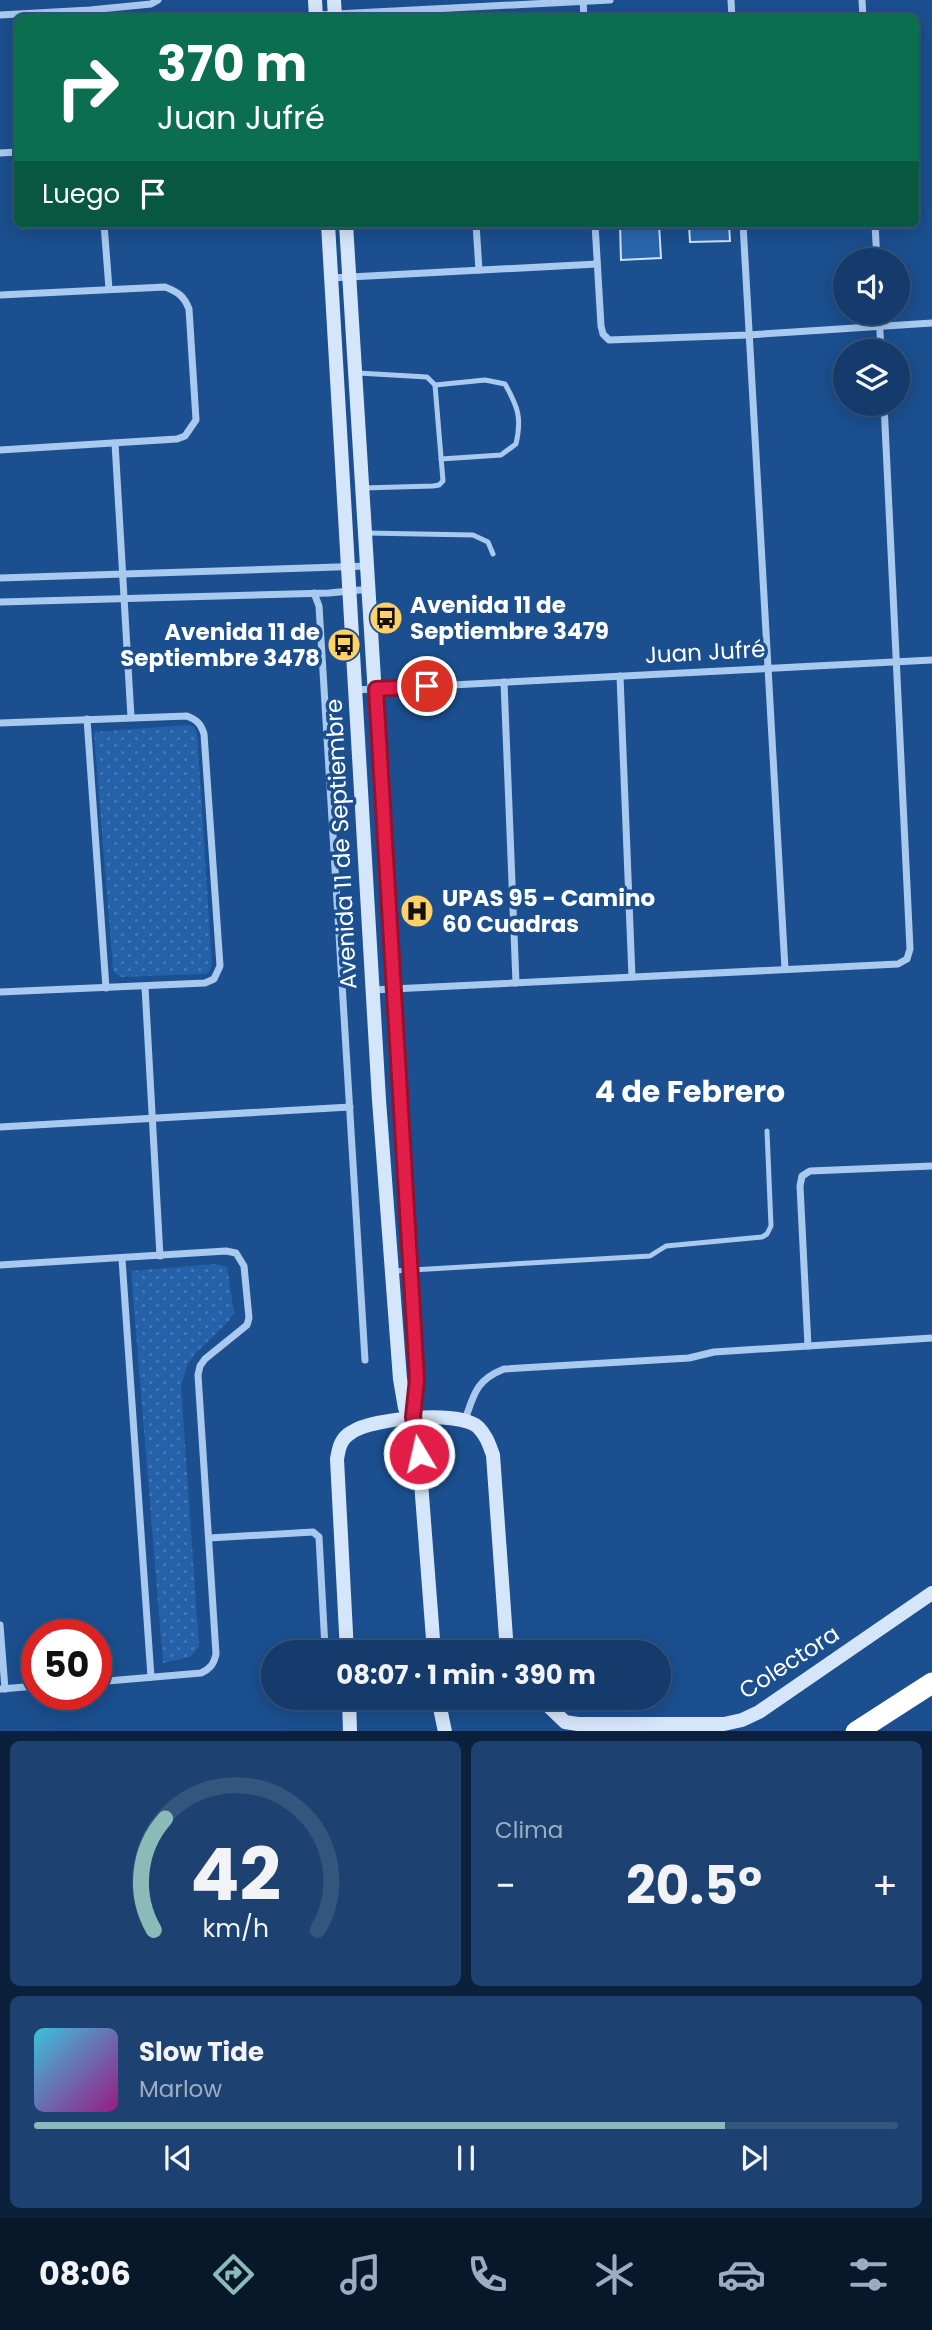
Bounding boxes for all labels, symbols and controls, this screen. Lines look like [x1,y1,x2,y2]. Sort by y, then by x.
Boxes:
text: 370 m [157,30,307,98]
icon: right [42,42,133,133]
text: Juan Jufré [157,95,325,140]
icon: arrive [134,175,172,213]
text: Luego [42,176,120,212]
map controls [833,248,910,416]
button: sound [833,248,910,325]
button: layers [833,339,910,416]
place label: Avenida 11 de Septiembre 3479 [410,589,609,647]
bus stop icon: Avenida 11 de Septiembre 3479 [367,599,405,637]
place label: Avenida 11 de Septiembre 3478 [120,616,320,674]
bus stop icon: Avenida 11 de Septiembre 3478 [325,626,363,664]
street label: Juan Jufré [644,633,766,671]
pin [397,656,457,716]
icon: arrive [408,667,446,705]
street label: Avenida 11 de Septiembre [317,698,365,990]
place label: UPAS 95 - Camino 60 Cuadras [442,882,655,940]
hospital icon: UPAS 95 - Camino 60 Cuadras [398,892,436,930]
district label: 4 de Febrero [595,1070,785,1113]
position arrow [382,1417,456,1491]
street label: Colectora [733,1618,845,1706]
speed limit sign: 50 [21,1619,112,1710]
text: 08:07 · 1 min · 390 m [336,1657,596,1693]
text: Clima [495,1814,563,1846]
text: 42 [190,1824,281,1925]
text: 20.5° [626,1849,762,1922]
text: − [495,1859,516,1912]
text: + [872,1859,898,1912]
text: km/h [202,1910,269,1945]
text: Slow Tide [139,2034,264,2070]
text: Marlow [139,2073,222,2105]
icon: previous [159,2139,197,2177]
icon: pause [447,2139,485,2177]
icon: next [735,2139,773,2177]
icon: directions [209,2250,258,2299]
icon: music [336,2250,385,2299]
icon: phone [463,2250,512,2299]
icon: climate [590,2250,639,2299]
icon: car [717,2250,766,2299]
icon: filters [844,2250,893,2299]
text: 08:06 [39,2251,131,2296]

